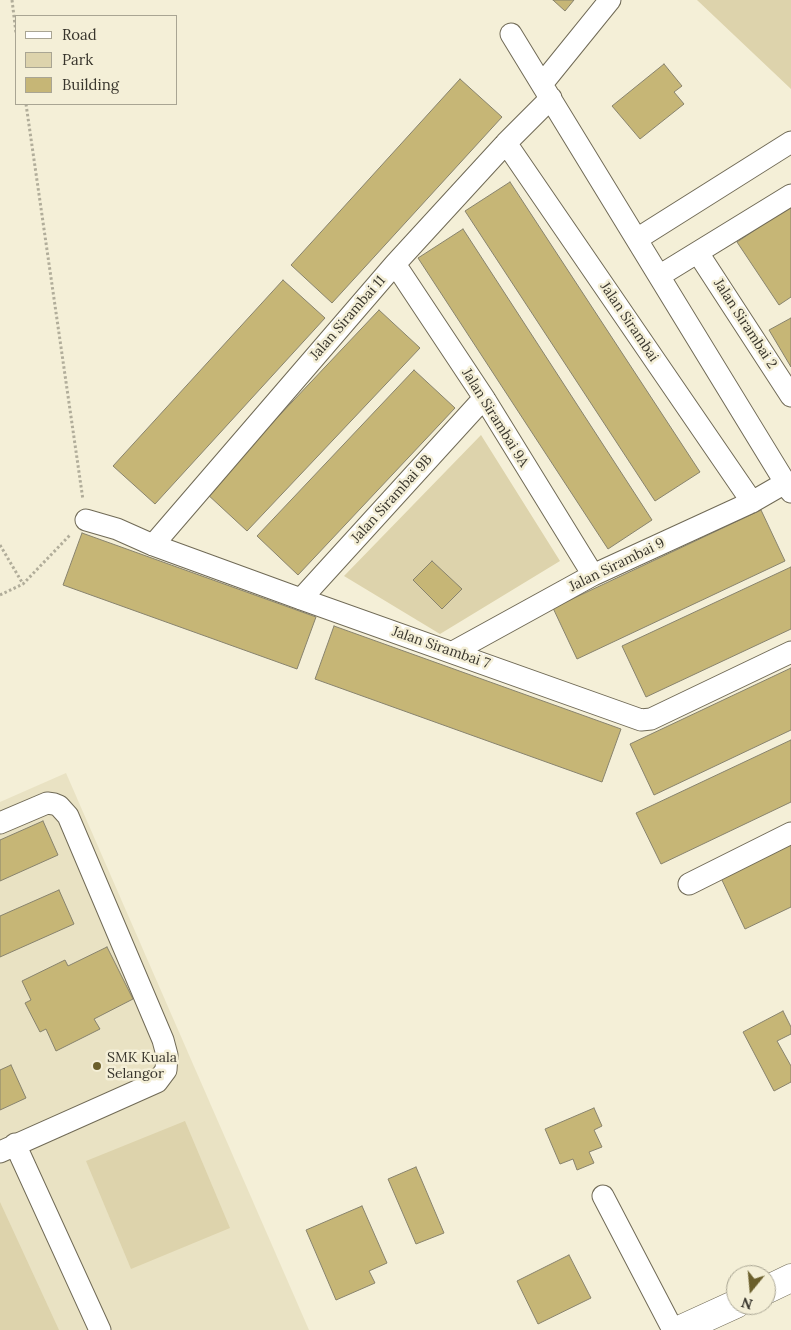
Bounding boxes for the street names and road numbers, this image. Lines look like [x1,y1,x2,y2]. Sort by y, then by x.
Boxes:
street label: Jalan Sirambai 11 [307,272,389,364]
street label: Jalan Sirambai 2 [710,276,780,372]
street label: Jalan Sirambai [596,279,662,365]
street label: Jalan Sirambai 9A [458,366,532,470]
street label: Jalan Sirambai 9B [348,451,436,547]
street label: Jalan Sirambai 9 [567,535,667,595]
street label: Jalan Sirambai 7 [390,623,492,673]

